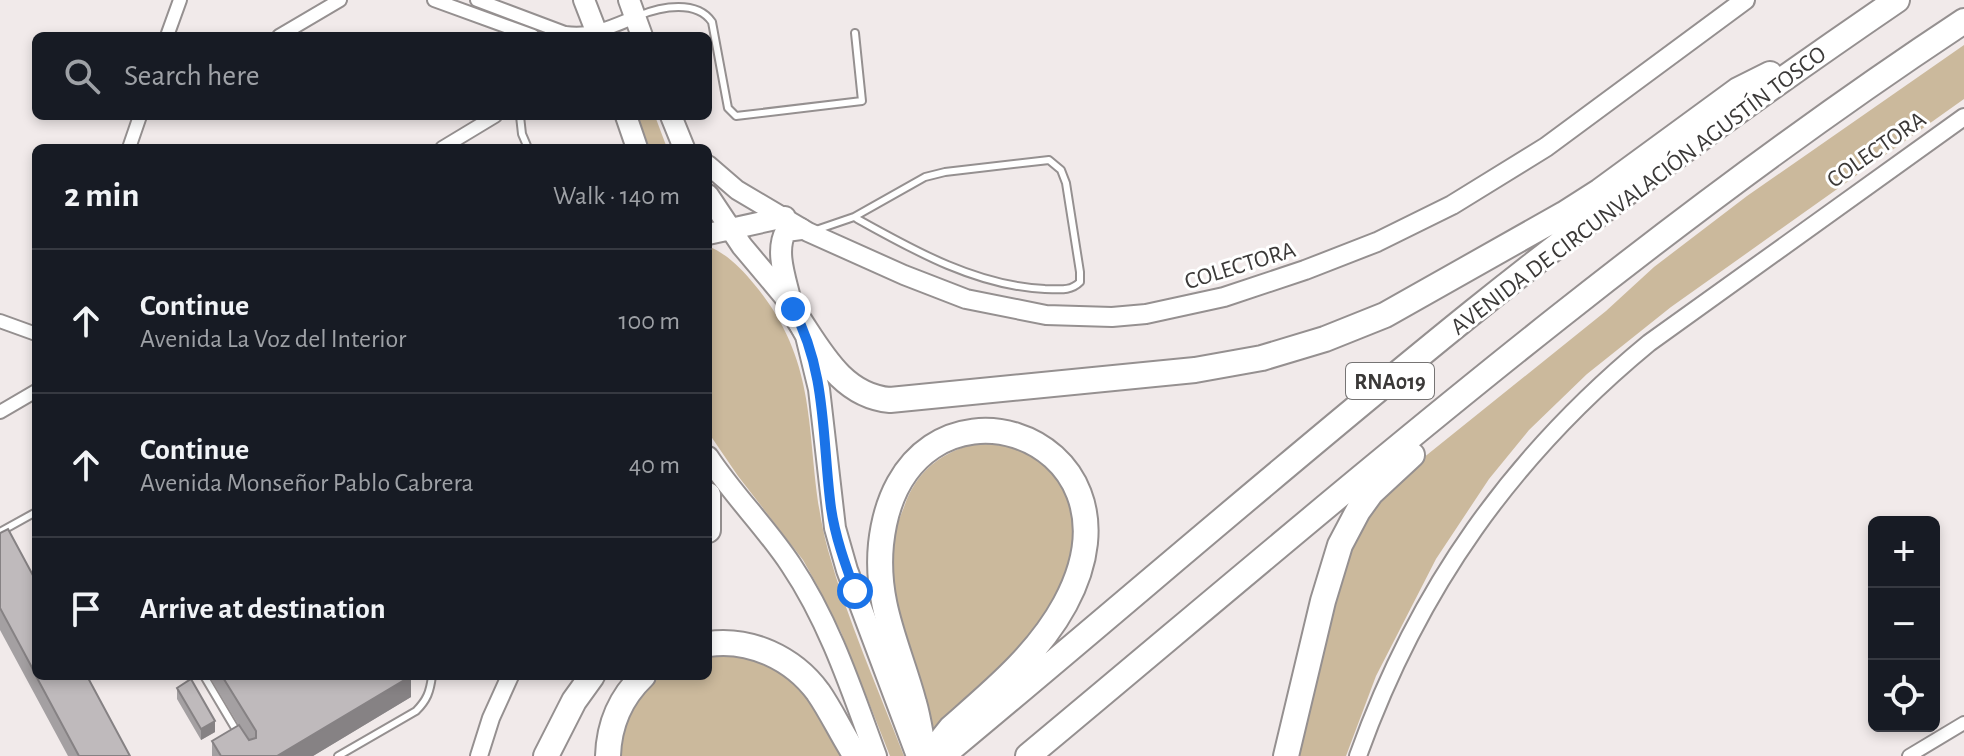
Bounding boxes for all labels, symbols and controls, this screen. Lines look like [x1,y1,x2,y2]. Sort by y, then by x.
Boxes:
search box [32,32,712,120]
street label: AVENIDA DE CIRCUNVALACIÓN AGUSTÍN TOSCO [1445,40,1831,340]
icon: search [60,54,104,98]
text: Search here [124,61,260,91]
street label: COLECTORA [1823,107,1930,193]
text: 2 min [64,179,139,213]
text: Walk · 140 m [553,183,680,209]
street label: COLECTORA [1182,238,1299,294]
text: Continue [140,291,249,321]
route end [775,291,811,327]
icon: ahead [64,299,108,343]
text: 100 m [619,308,680,334]
text: Avenida La Voz del Interior [140,326,406,352]
road number: RNA019 [1346,363,1434,399]
text: Continue [140,435,249,465]
icon: ahead [64,443,108,487]
text: 40 m [629,452,680,478]
text: Avenida Monseñor Pablo Cabrera [140,470,474,496]
map controls [1868,516,1940,732]
button: + [1868,516,1940,588]
route start [837,573,873,609]
icon: arrive [64,587,108,631]
button: − [1868,588,1940,660]
text: Arrive at destination [140,594,386,624]
button: locate [1868,660,1940,732]

